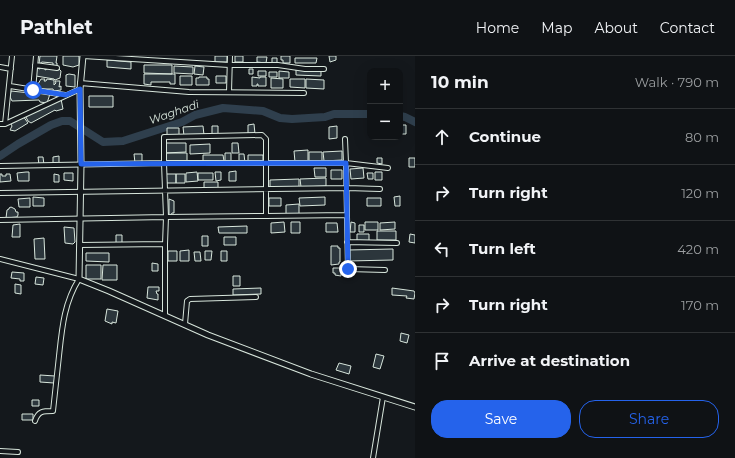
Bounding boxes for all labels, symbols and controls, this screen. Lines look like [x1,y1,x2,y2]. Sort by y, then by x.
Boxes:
text: Pathlet [20,16,93,39]
text: Home [476,19,519,37]
text: Map [541,19,572,37]
text: About [594,19,638,37]
text: Contact [660,19,715,37]
map controls [367,68,403,140]
button: + [367,68,403,104]
text: 10 min [431,72,489,92]
text: Walk · 790 m [635,74,719,90]
route start [24,81,42,99]
water label: Waghadi [147,97,201,127]
button: − [367,104,403,140]
icon: ahead [431,126,453,148]
text: Continue [469,127,541,146]
text: 80 m [685,129,719,145]
icon: right [431,182,453,204]
text: Turn right [469,183,548,202]
text: 120 m [681,185,719,201]
icon: left [431,238,453,260]
text: Turn left [469,239,536,258]
text: 420 m [677,241,719,257]
route end [339,260,357,278]
icon: right [431,294,453,316]
text: Turn right [469,295,548,314]
text: 170 m [681,297,719,313]
icon: arrive [431,350,453,372]
text: Arrive at destination [469,351,630,370]
button: Save [431,400,571,438]
button: Share [579,400,719,438]

